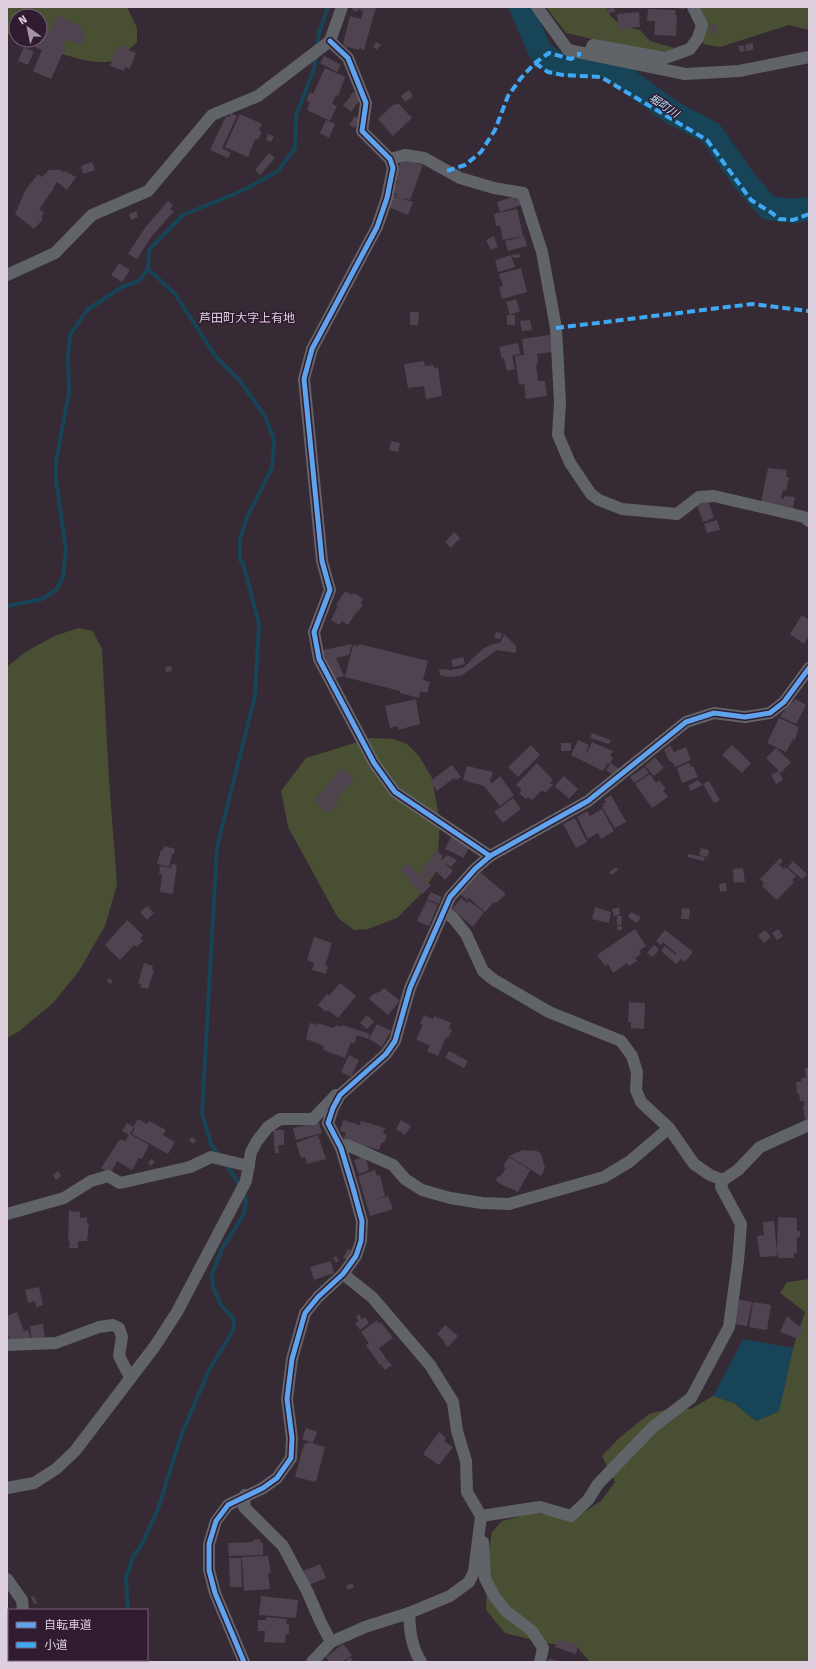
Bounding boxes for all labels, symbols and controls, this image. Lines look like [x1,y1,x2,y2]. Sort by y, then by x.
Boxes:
north arrow [8,8,48,48]
text: N [16,13,29,27]
water label: 堀町川 [647,91,682,121]
district label: 芦田町大字上有地 [199,311,295,325]
legend [8,1609,148,1661]
text: 自転車道 [44,1618,92,1632]
text: 小道 [44,1638,68,1652]

